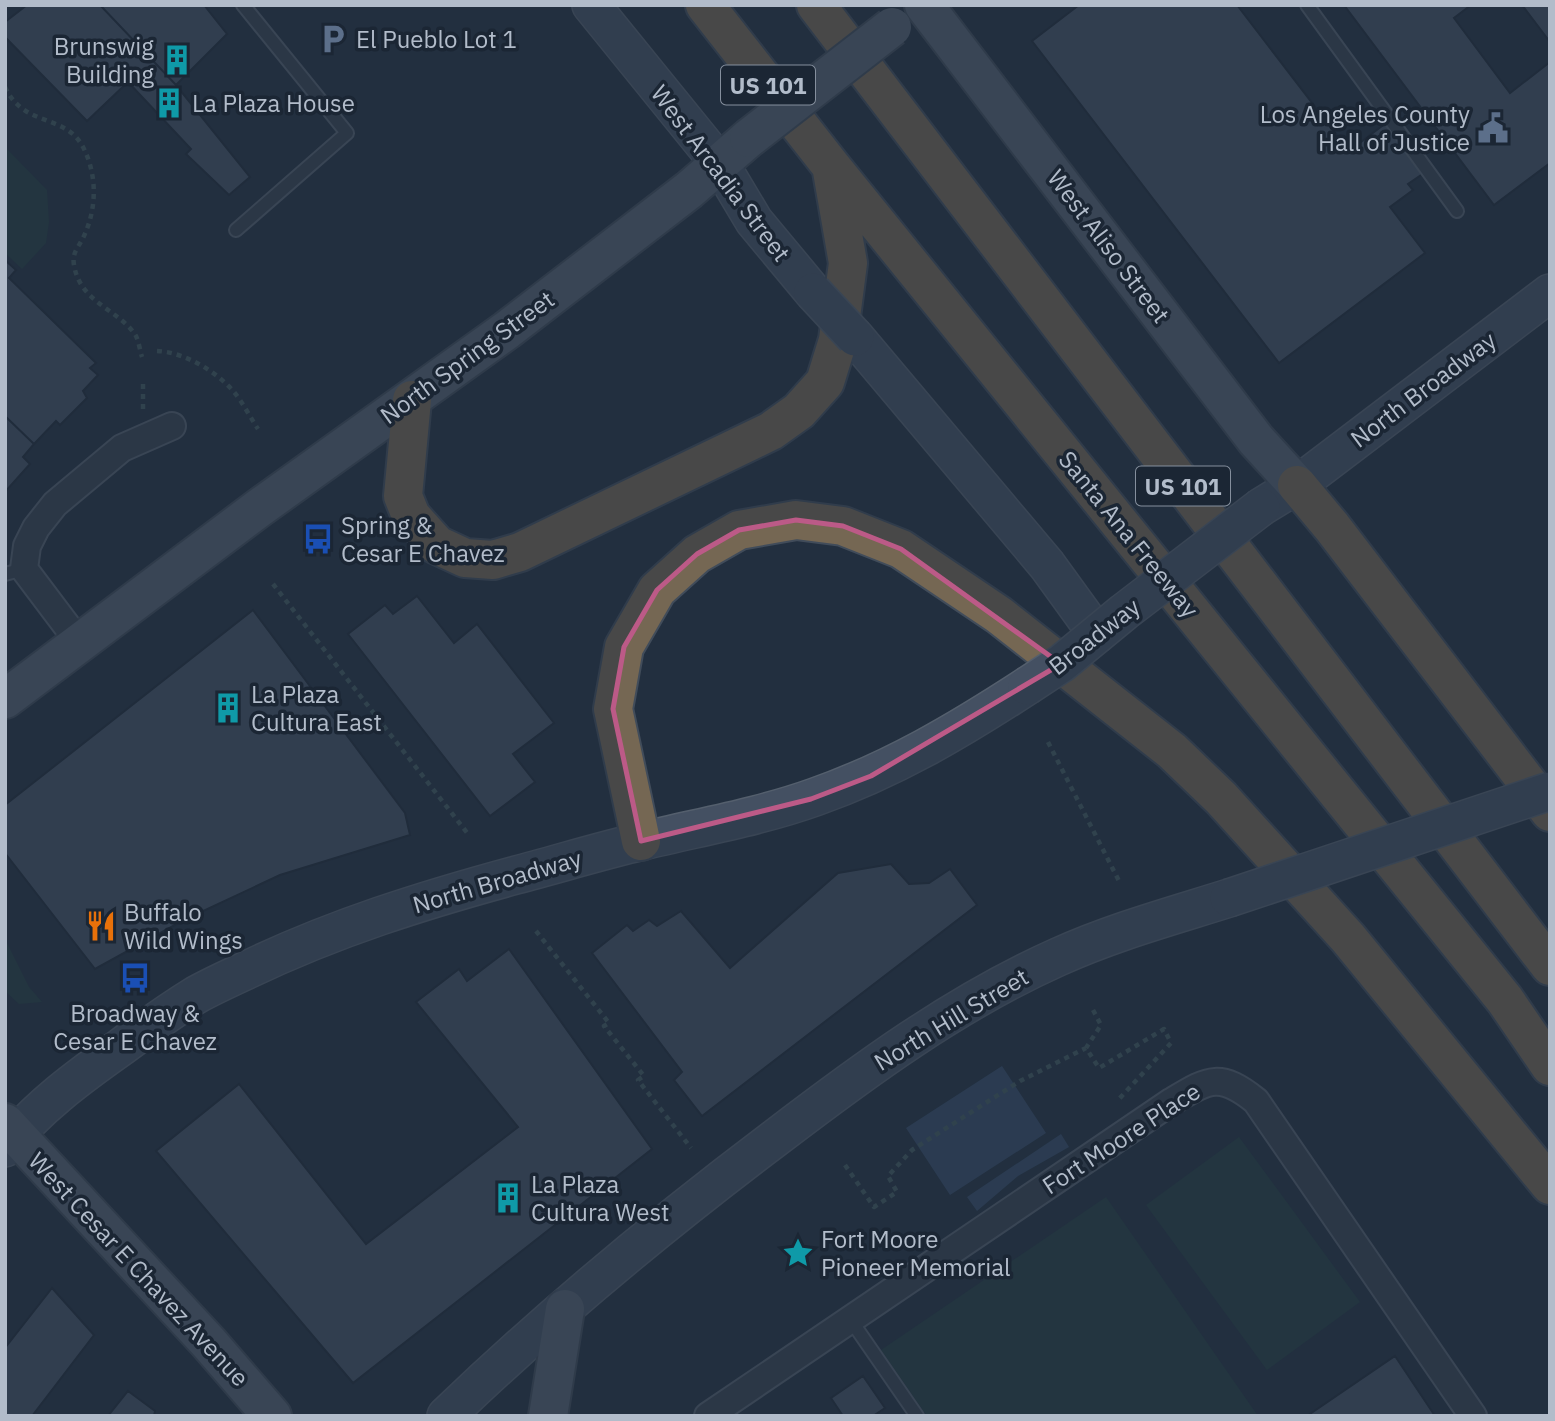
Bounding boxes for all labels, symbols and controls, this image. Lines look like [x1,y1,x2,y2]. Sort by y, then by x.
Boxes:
parking icon: El Pueblo Lot 1 [316,22,350,56]
place label: El Pueblo Lot 1 [356,23,517,55]
place label: Brunswig Building [54,30,154,90]
building icon: Brunswig Building [160,43,194,77]
road number: US 101 [721,66,815,104]
street label: West Arcadia Street [644,78,798,268]
building icon: La Plaza House [152,86,186,120]
place label: La Plaza House [192,87,355,119]
place label: Los Angeles County Hall of Justice [1260,98,1470,158]
public building icon: Los Angeles County Hall of Justice [1476,111,1510,145]
street label: West Aliso Street [1041,163,1177,329]
street label: North Spring Street [374,283,560,431]
street label: North Broadway [1344,324,1502,454]
street label: Santa Ana Freeway [1052,444,1206,624]
road number: US 101 [1136,466,1230,506]
place label: Spring & Cesar E Chavez [341,509,505,569]
bus stop icon: Spring & Cesar E Chavez [301,522,335,556]
street label: Broadway [1042,590,1146,682]
place label: La Plaza Cultura East [251,678,382,738]
building icon: La Plaza Cultura East [211,691,245,725]
street label: North Broadway [409,842,585,920]
place label: Buffalo Wild Wings [124,896,243,956]
restaurant icon: Buffalo Wild Wings [84,909,118,943]
street label: North Hill Street [868,960,1034,1078]
bus stop icon: Broadway & Cesar E Chavez [118,961,152,995]
place label: Broadway & Cesar E Chavez [53,997,217,1057]
street label: Fort Moore Place [1036,1075,1206,1201]
street label: West Cesar E Chavez Avenue [22,1145,256,1393]
place label: La Plaza Cultura West [531,1168,669,1228]
building icon: La Plaza Cultura West [491,1181,525,1215]
place label: Fort Moore Pioneer Memorial [821,1223,1011,1283]
place icon: Fort Moore Pioneer Memorial [781,1236,815,1270]

